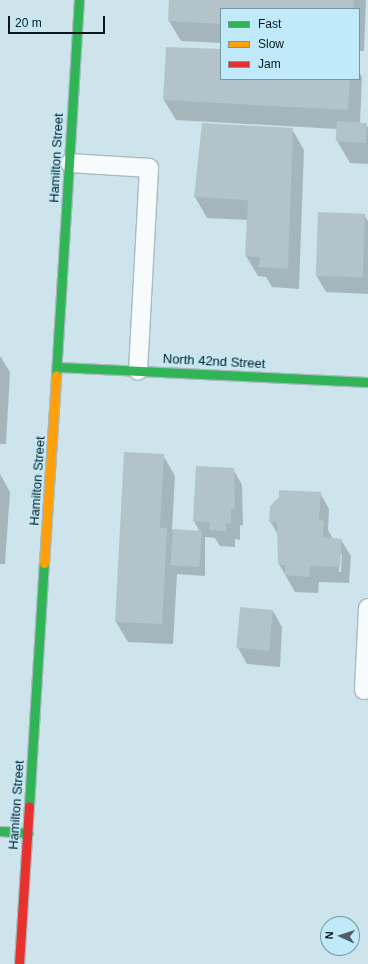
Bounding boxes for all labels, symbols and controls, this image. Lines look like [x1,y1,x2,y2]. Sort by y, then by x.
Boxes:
scale bar [10,8,107,34]
legend [220,8,360,80]
text: 20 m [15,16,42,30]
text: Fast [258,17,281,31]
text: Slow [258,37,284,51]
text: Jam [258,57,281,71]
street label: Hamilton Street [47,113,67,203]
street label: North 42nd Street [162,352,266,372]
street label: Hamilton Street [27,436,49,526]
street label: Hamilton Street [6,760,28,850]
north arrow [320,916,360,956]
text: N [323,931,335,940]

